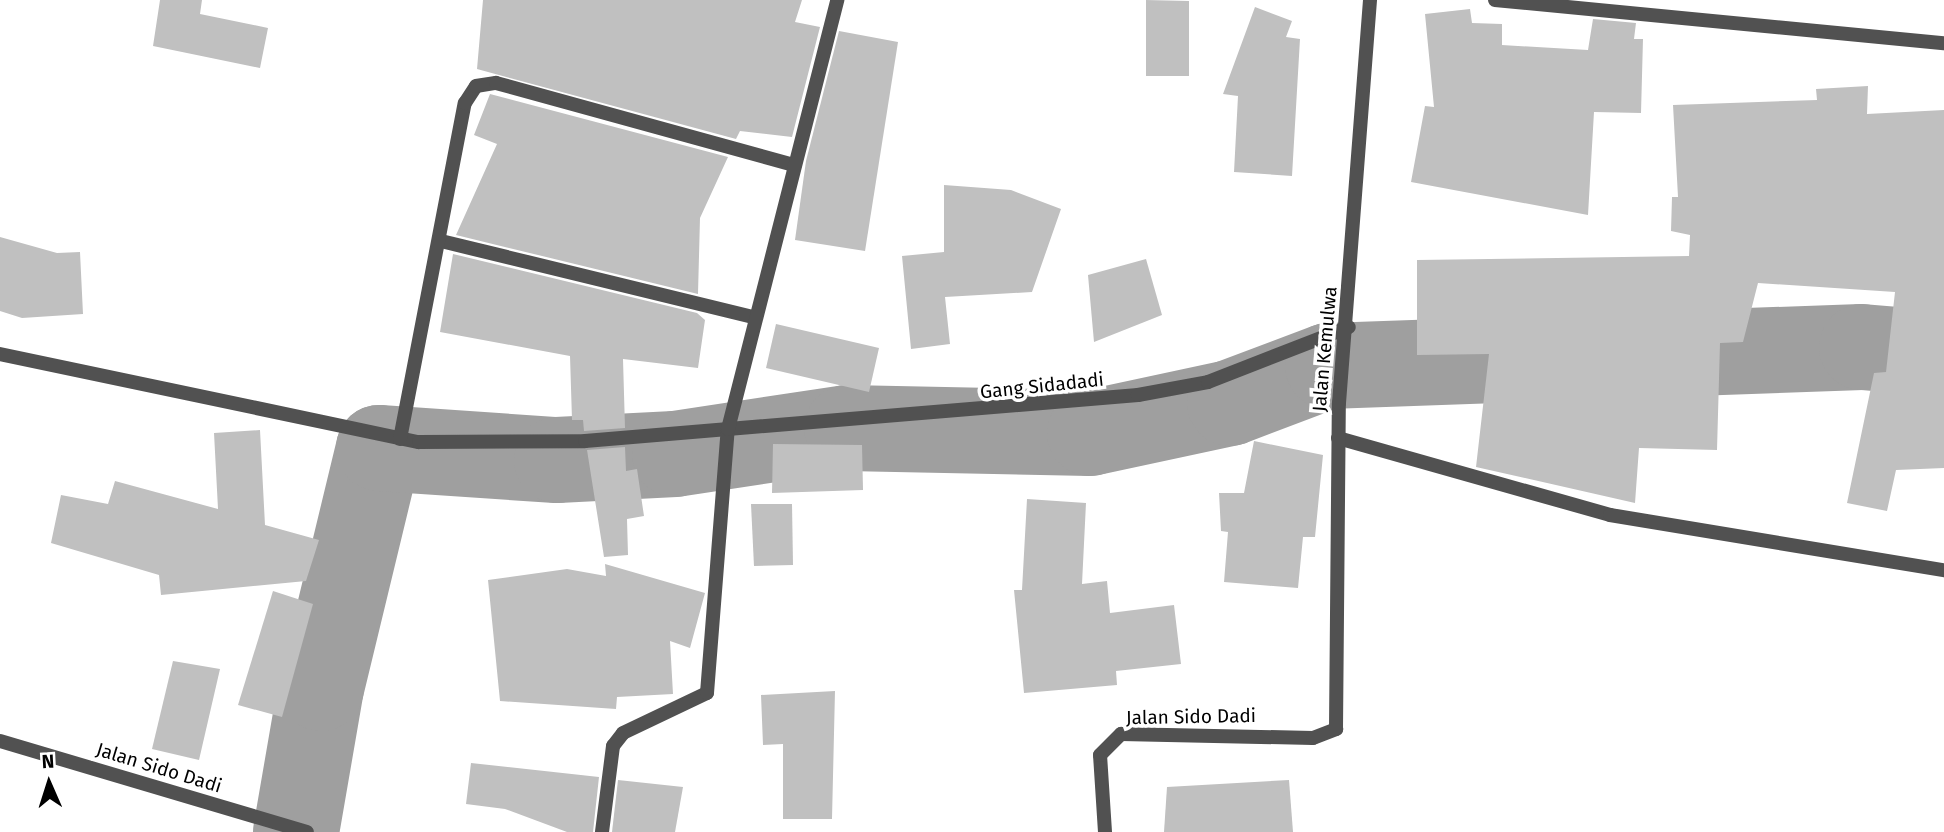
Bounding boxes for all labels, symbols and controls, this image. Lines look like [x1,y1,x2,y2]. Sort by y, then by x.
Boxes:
street label: Jalan Kemulwa [1308,285,1342,413]
street label: Gang Sidadadi [979,368,1105,404]
street label: Jalan Sido Dadi [1126,704,1256,730]
street label: Jalan Sido Dadi [93,738,225,798]
north arrow [14,748,84,818]
text: N [41,750,55,773]

